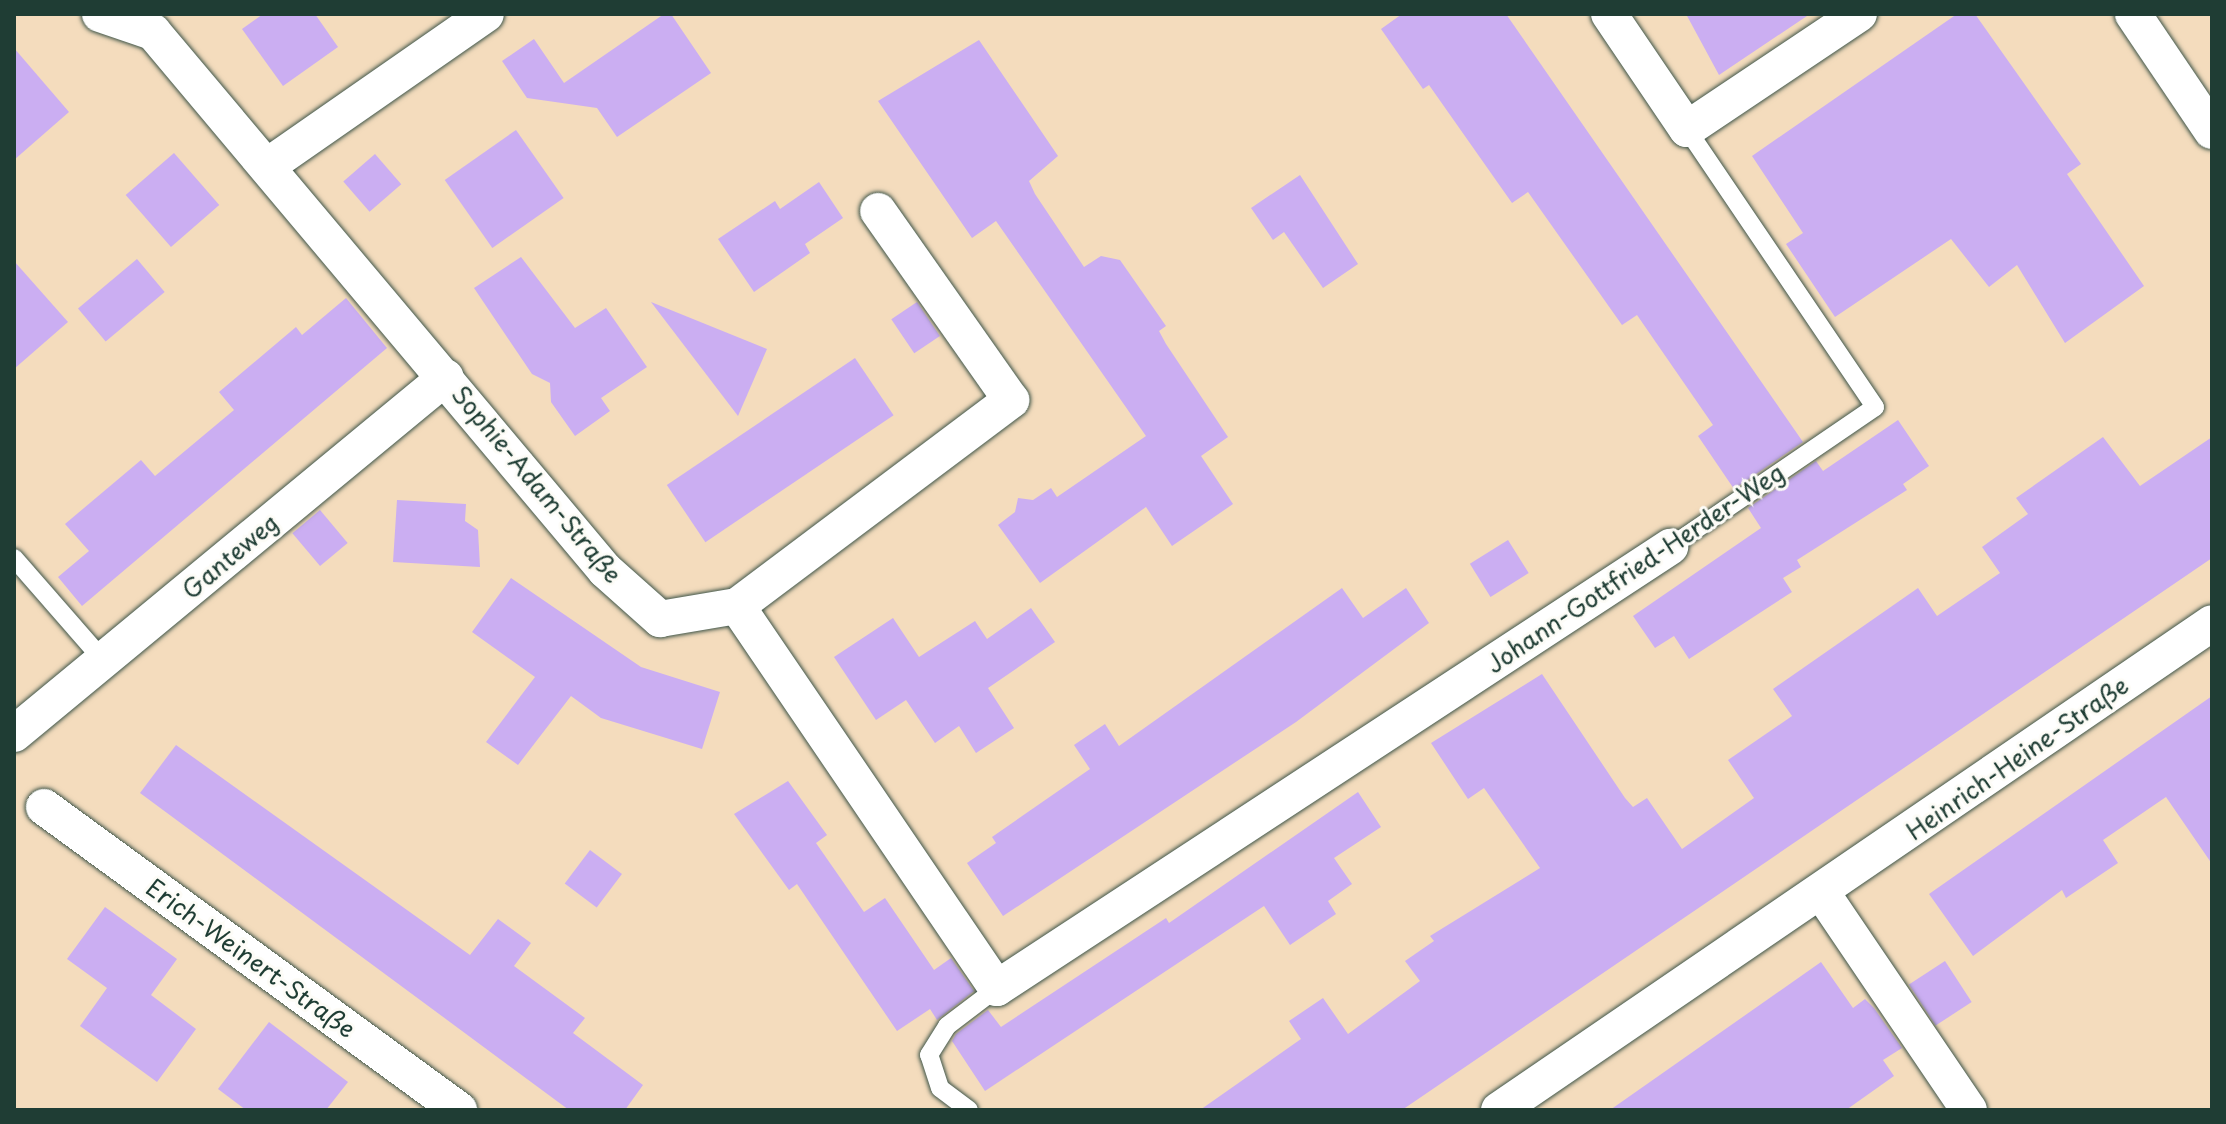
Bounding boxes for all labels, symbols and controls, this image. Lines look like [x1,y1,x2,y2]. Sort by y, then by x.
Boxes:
street label: Sophie-Adam-Straße [446,380,628,588]
street label: Johann-Gottfried-Herder-Weg [1481,457,1789,679]
street label: Ganteweg [176,508,284,604]
street label: Heinrich-Heine-Straße [1901,670,2133,846]
street label: Erich-Weinert-Straße [141,872,361,1044]

